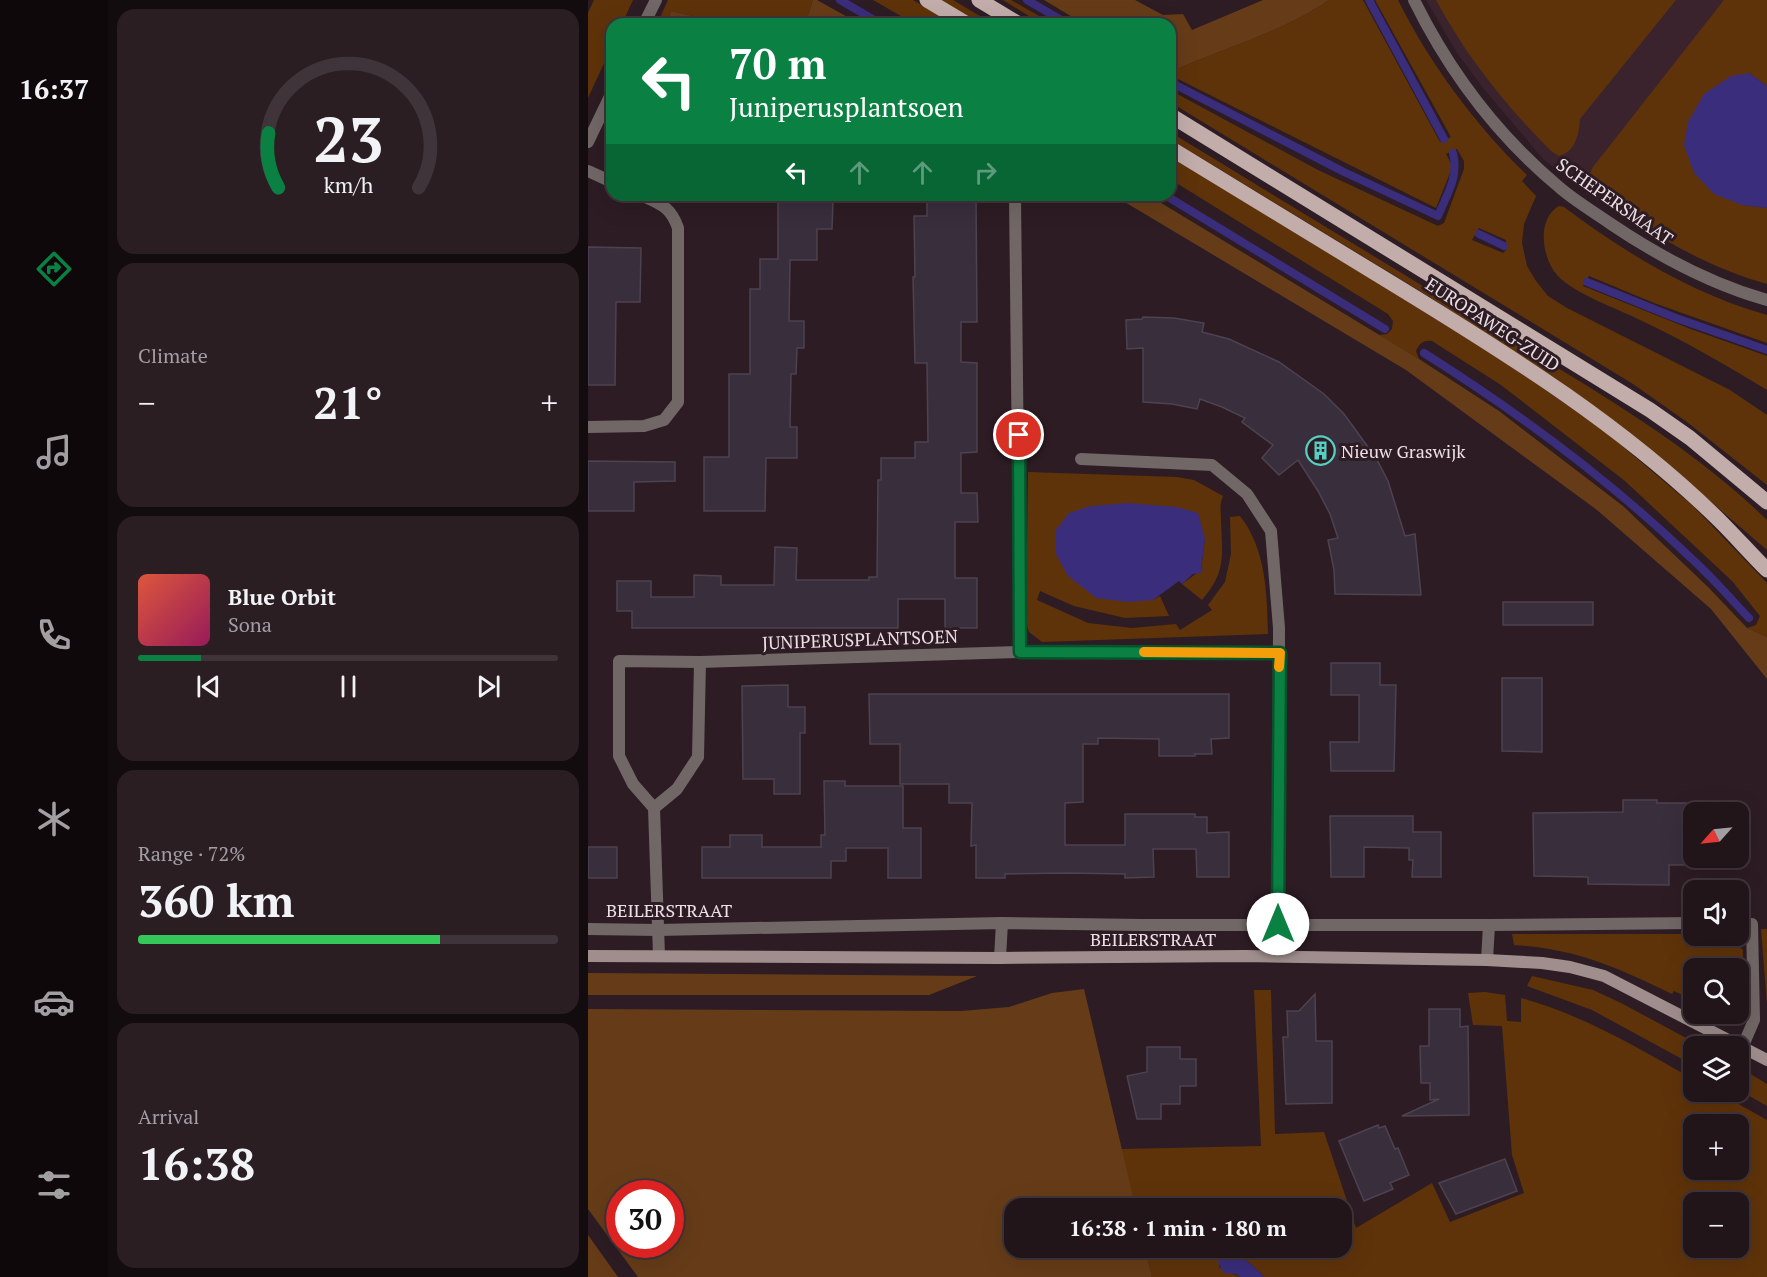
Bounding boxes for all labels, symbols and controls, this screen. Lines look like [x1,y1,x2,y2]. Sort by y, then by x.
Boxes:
text: 70 m [729,35,827,91]
icon: left [630,42,708,120]
text: 16:37 [19,71,89,107]
text: Juniperusplantsoen [729,89,964,125]
text: 23 [313,97,383,180]
street label: SCHEPERSMAAT [1552,152,1678,250]
icon: left [780,156,813,189]
icon: ahead [843,156,876,189]
icon: ahead [906,156,939,189]
icon: right [969,156,1002,189]
text: km/h [323,172,373,200]
icon: directions [33,248,75,290]
street label: EUROPAWEG-ZUID [1421,272,1565,376]
text: Climate [138,342,208,369]
text: 21° [313,372,383,432]
text: − [138,381,156,424]
text: + [540,381,558,424]
pin [993,409,1044,460]
icon: arrive [1002,418,1035,451]
icon: music [33,431,75,473]
building icon: Nieuw Graswijk [1304,435,1336,467]
place label: Nieuw Graswijk [1341,439,1466,463]
text: Blue Orbit [228,582,336,611]
text: Sona [228,611,272,638]
icon: phone [33,614,75,656]
street label: JUNIPERUSPLANTSOEN [762,624,958,654]
icon: previous [192,670,225,703]
icon: pause [332,670,365,703]
icon: next [472,670,505,703]
icon: climate [33,798,75,840]
north arrow [1683,802,1749,868]
map controls [1683,802,1749,1258]
text: Range · 72% [138,840,245,867]
text: 360 km [138,870,294,930]
button: sound [1683,880,1749,946]
position arrow [1246,892,1310,956]
street label: BEILERSTRAAT [606,898,732,922]
street label: BEILERSTRAAT [1090,927,1216,951]
button: search [1683,958,1749,1024]
icon: car [33,981,75,1023]
button: layers [1683,1036,1749,1102]
text: Arrival [138,1103,199,1130]
button: + [1683,1114,1749,1180]
text: 16:38 [138,1133,255,1193]
icon: filters [33,1164,75,1206]
speed limit sign: 30 [606,1180,684,1258]
button: − [1683,1192,1749,1258]
text: 16:38 · 1 min · 180 m [1069,1213,1287,1242]

